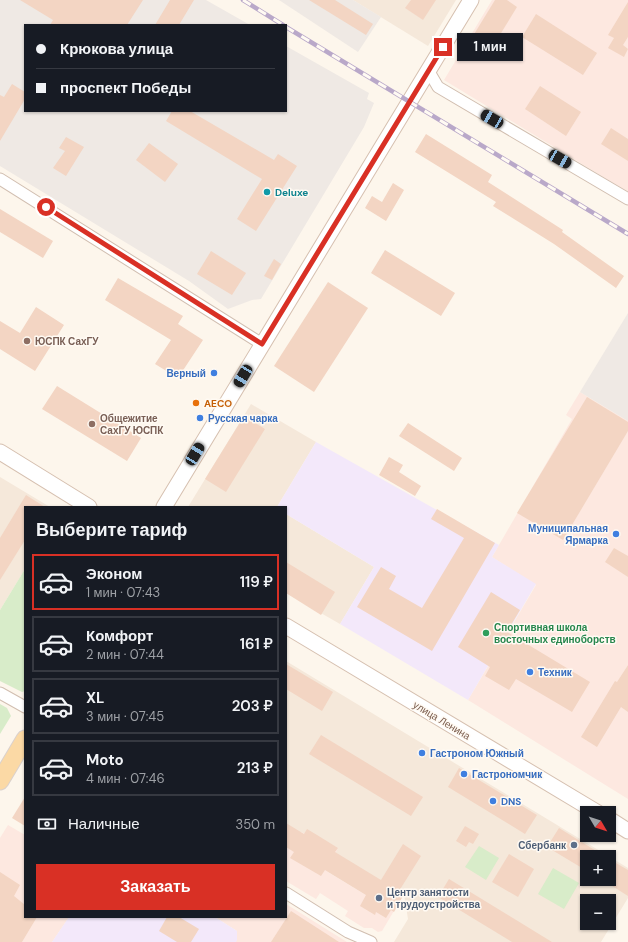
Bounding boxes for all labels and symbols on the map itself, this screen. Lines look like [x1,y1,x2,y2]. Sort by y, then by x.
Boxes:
callout: 1 мин [457,33,523,61]
route end [434,38,452,56]
car [479,108,505,130]
car [547,148,573,170]
place label: Deluxe [275,186,308,199]
marker: Deluxe [262,187,272,197]
route start [37,198,55,216]
place label: ЮСПК СахГУ [35,335,99,348]
marker: ЮСПК СахГУ [22,336,32,346]
car [232,363,254,389]
place label: Верный [166,367,206,380]
marker: Верный [209,368,219,378]
place label: AECO [204,397,232,410]
marker: AECO [191,398,201,408]
place label: Общежитие СахГУ ЮСПК [100,412,164,437]
place label: Русская чарка [208,412,278,425]
marker: Русская чарка [195,413,205,423]
marker: Общежитие СахГУ ЮСПК [87,419,97,429]
car [184,441,206,467]
place label: Муниципальная Ярмарка [528,522,608,547]
marker: Муниципальная Ярмарка [611,529,621,539]
place label: Спортивная школа восточных единоборств [494,621,616,646]
marker: Спортивная школа восточных единоборств [481,628,491,638]
place label: Техник [538,666,573,679]
marker: Техник [525,667,535,677]
street label: улица Ленина [411,698,473,743]
place label: Гастроном Южный [430,747,524,760]
marker: Гастроном Южный [417,748,427,758]
place label: Гастрономчик [472,768,543,781]
marker: Гастрономчик [459,769,469,779]
place label: DNS [501,795,521,808]
marker: DNS [488,796,498,806]
north arrow [580,806,616,842]
place label: Сбербанк [518,839,567,852]
marker: Сбербанк [569,840,579,850]
place label: Центр занятости и трудоустройства [387,886,481,911]
marker: Центр занятости и трудоустройства [374,893,384,903]

